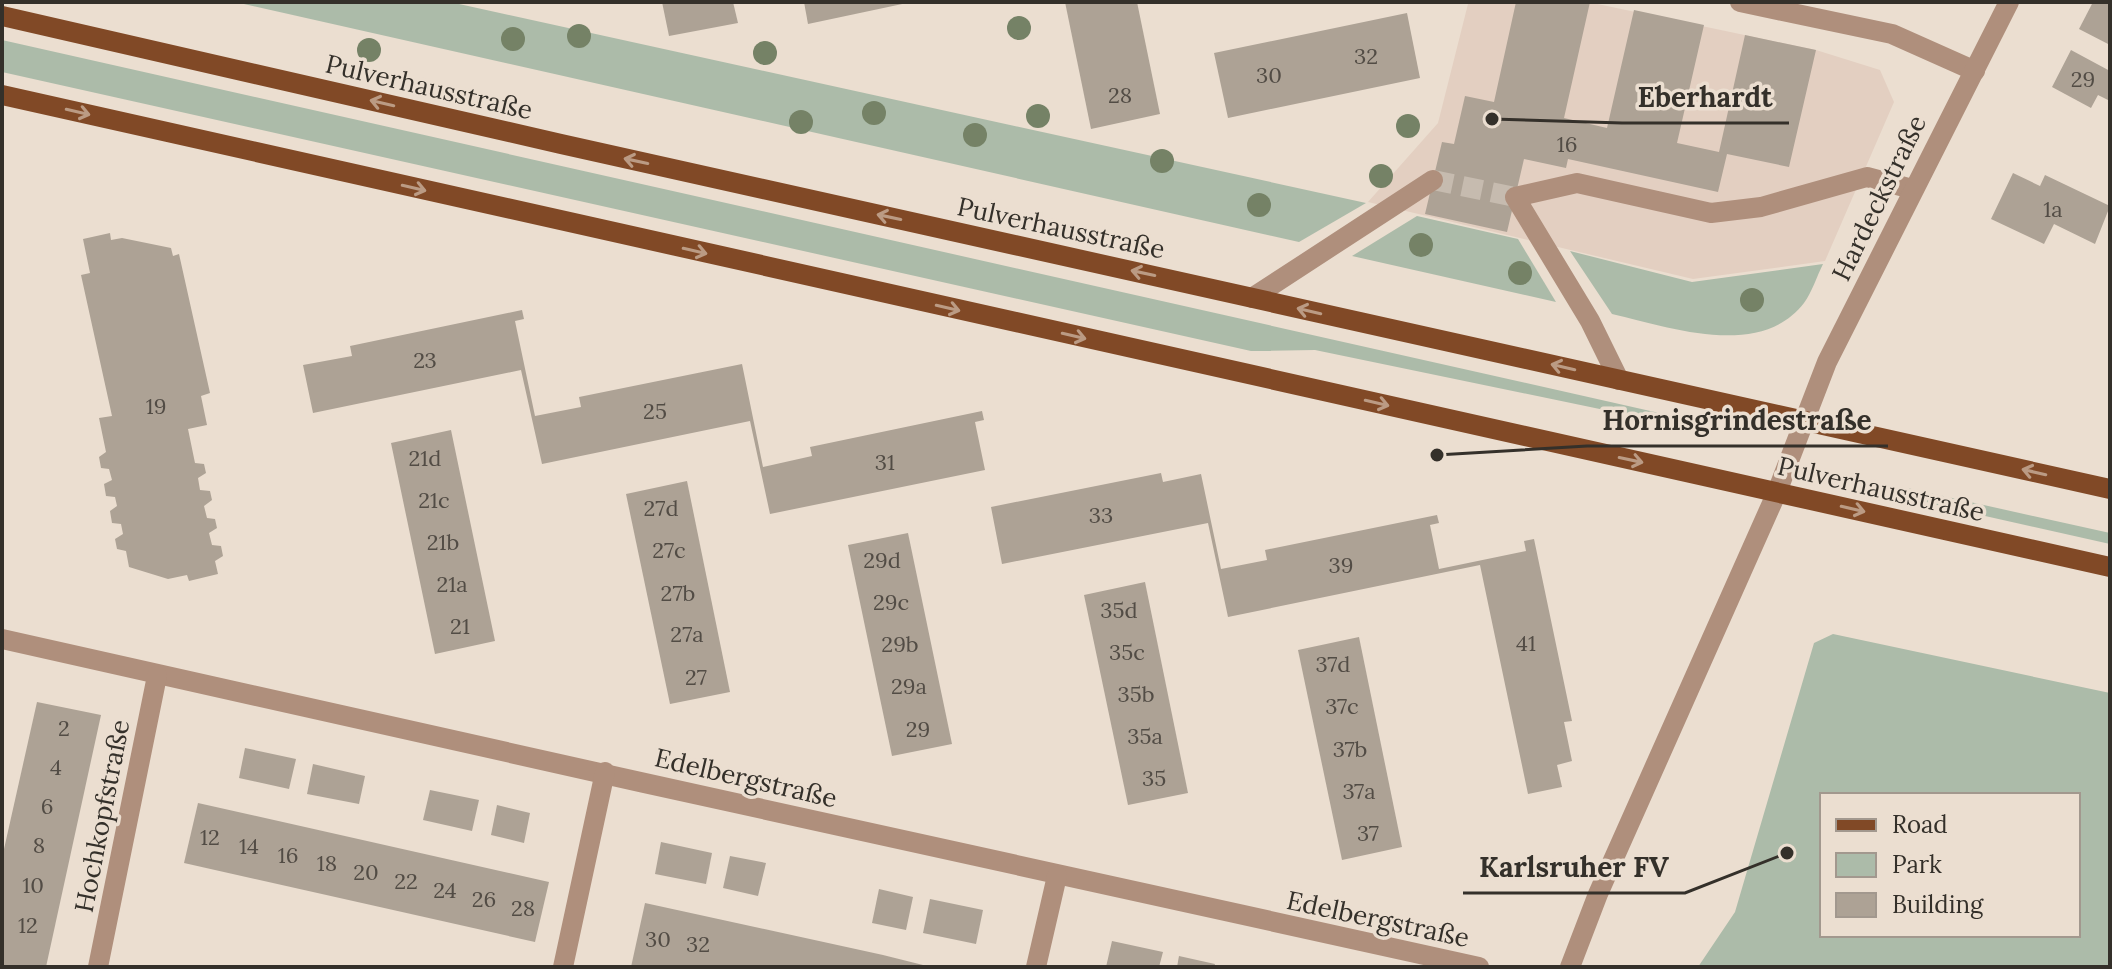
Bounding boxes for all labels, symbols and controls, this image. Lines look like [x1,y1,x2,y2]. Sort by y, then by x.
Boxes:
house number: 32 [1354,42,1378,70]
street label: Pulverhausstraße [322,47,536,126]
house number: 30 [1256,61,1282,89]
house number: 29 [2071,65,2095,93]
callout: Eberhardt [1622,71,1789,123]
text: Eberhardt [1637,79,1773,115]
house number: 28 [1108,81,1132,109]
one-way arrow [370,95,395,110]
one-way arrow [65,105,90,120]
street label: Hardeckstraße [1824,110,1933,286]
house number: 16 [1557,130,1577,158]
one-way arrow [623,153,649,168]
one-way arrow [400,181,426,196]
street label: Pulverhausstraße [954,189,1168,266]
house number: 1a [2043,195,2063,223]
one-way arrow [877,209,903,224]
one-way arrow [681,244,707,259]
one-way arrow [1131,265,1157,280]
one-way arrow [935,301,961,316]
one-way arrow [1297,303,1322,318]
one-way arrow [1061,329,1087,344]
house number: 23 [413,346,437,374]
one-way arrow [1550,359,1576,374]
house number: 19 [146,392,166,420]
callout: Hornisgrindestraße [1587,394,1888,446]
one-way arrow [1364,396,1390,411]
house number: 25 [643,397,667,425]
text: Hornisgrindestraße [1602,402,1872,438]
house number: 21d [409,444,441,472]
house number: 31 [875,448,895,476]
street label: Pulverhausstraße [1774,449,1988,528]
one-way arrow [1618,453,1643,468]
one-way arrow [2022,464,2047,479]
house number: 21c [418,486,450,514]
house number: 27d [643,494,679,522]
house number: 33 [1089,501,1113,529]
one-way arrow [1839,502,1865,517]
house number: 21b [427,528,459,556]
house number: 27c [652,536,686,564]
house number: 29d [863,546,901,574]
house number: 39 [1329,551,1353,579]
house number: 21a [436,570,468,598]
house number: 27b [661,579,695,607]
house number: 29c [873,588,909,616]
house number: 35d [1100,596,1138,624]
house number: 21 [450,612,470,640]
house number: 27a [670,620,704,648]
house number: 41 [1516,629,1536,657]
house number: 29b [881,630,919,658]
house number: 35c [1109,638,1145,666]
house number: 37d [1315,650,1351,678]
house number: 27 [685,663,707,691]
house number: 29a [891,672,927,700]
house number: 35b [1117,680,1155,708]
house number: 37c [1325,692,1359,720]
house number: 2 [58,714,70,742]
house number: 29 [906,715,930,743]
street label: Hochkopfstraße [67,717,136,915]
house number: 35a [1127,722,1163,750]
house number: 37b [1333,735,1367,763]
street label: Edelbergstraße [652,741,840,815]
house number: 4 [50,753,62,781]
house number: 35 [1142,764,1166,792]
house number: 37a [1342,777,1376,805]
house number: 6 [41,792,53,820]
legend [1820,793,2080,937]
text: Road [1892,809,1948,840]
house number: 37 [1357,819,1379,847]
house number: 12 [200,823,220,851]
house number: 8 [33,831,45,859]
house number: 14 [239,832,259,860]
house number: 16 [278,841,298,869]
callout: Karlsruher FV [1463,841,1685,893]
house number: 18 [317,849,337,877]
text: Karlsruher FV [1479,849,1669,885]
text: Park [1892,849,1942,880]
house number: 20 [353,858,379,886]
house number: 22 [394,867,418,895]
house number: 10 [22,871,44,899]
house number: 24 [433,876,457,904]
street label: Edelbergstraße [1284,883,1473,954]
house number: 26 [472,885,496,913]
text: Building [1892,889,1984,920]
house number: 28 [511,894,535,922]
house number: 12 [18,911,38,939]
house number: 30 [645,925,671,953]
house number: 32 [686,930,710,958]

